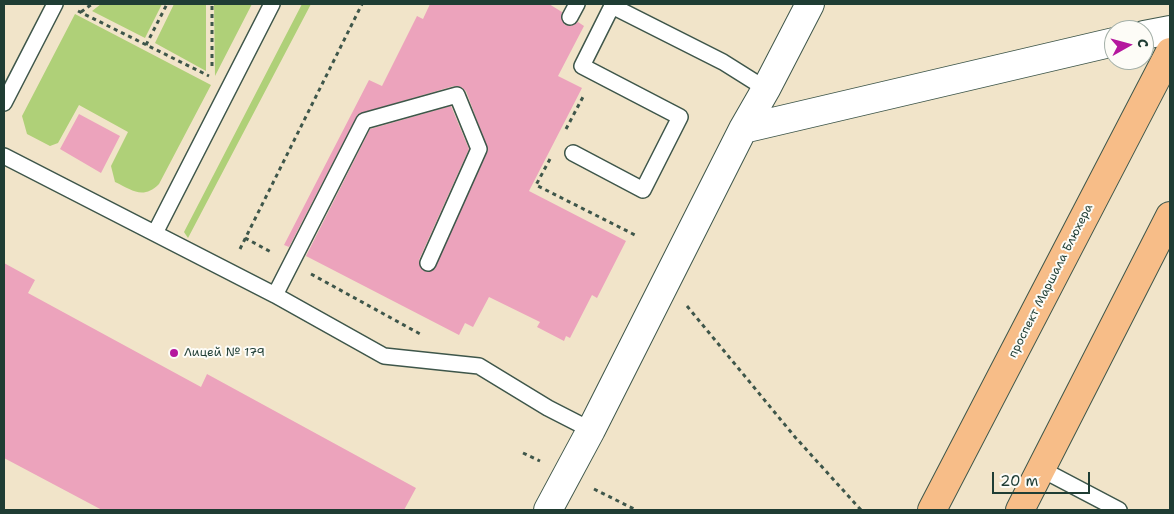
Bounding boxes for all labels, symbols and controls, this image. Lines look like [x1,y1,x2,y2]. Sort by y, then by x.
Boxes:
north arrow [1104,20,1154,70]
text: С [1133,38,1152,49]
street label: проспект Маршала Блюхера [1006,202,1096,360]
place label: Лицей № 179 [184,346,265,360]
marker: Лицей № 179 [168,347,180,359]
scale bar [994,462,1092,494]
text: 20 m [1000,471,1039,491]

